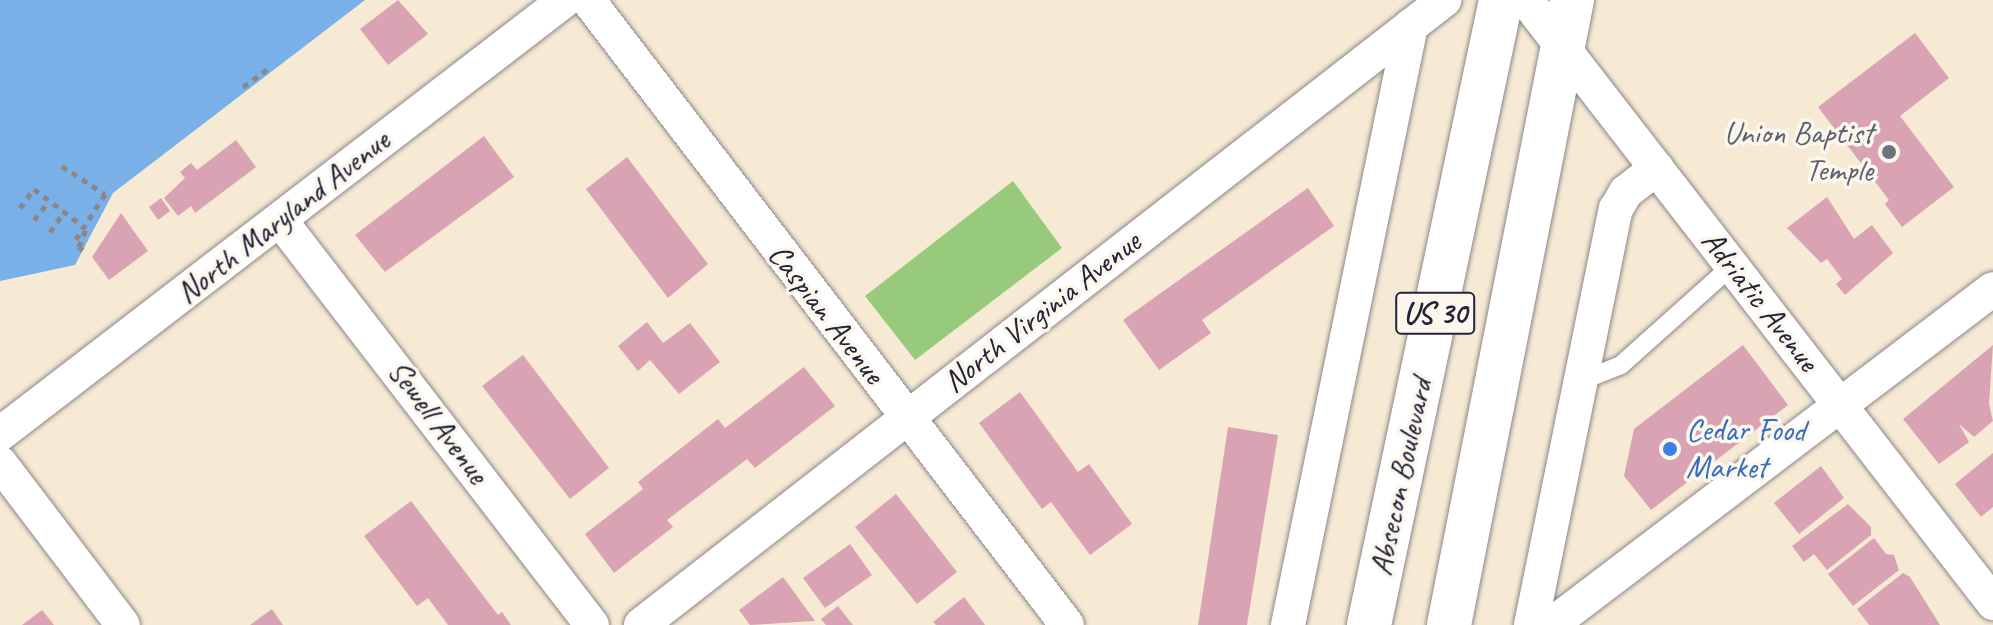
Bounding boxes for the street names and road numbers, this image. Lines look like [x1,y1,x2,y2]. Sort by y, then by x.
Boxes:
street label: North Maryland Avenue [168,122,398,312]
street label: North Virginia Avenue [935,223,1149,401]
street label: Adriatic Avenue [1693,223,1827,379]
street label: Caspian Avenue [759,236,893,392]
road number: US 30 [1395,287,1475,339]
street label: Sewell Avenue [379,353,497,491]
street label: Absecon Boulevard [1361,375,1441,579]

